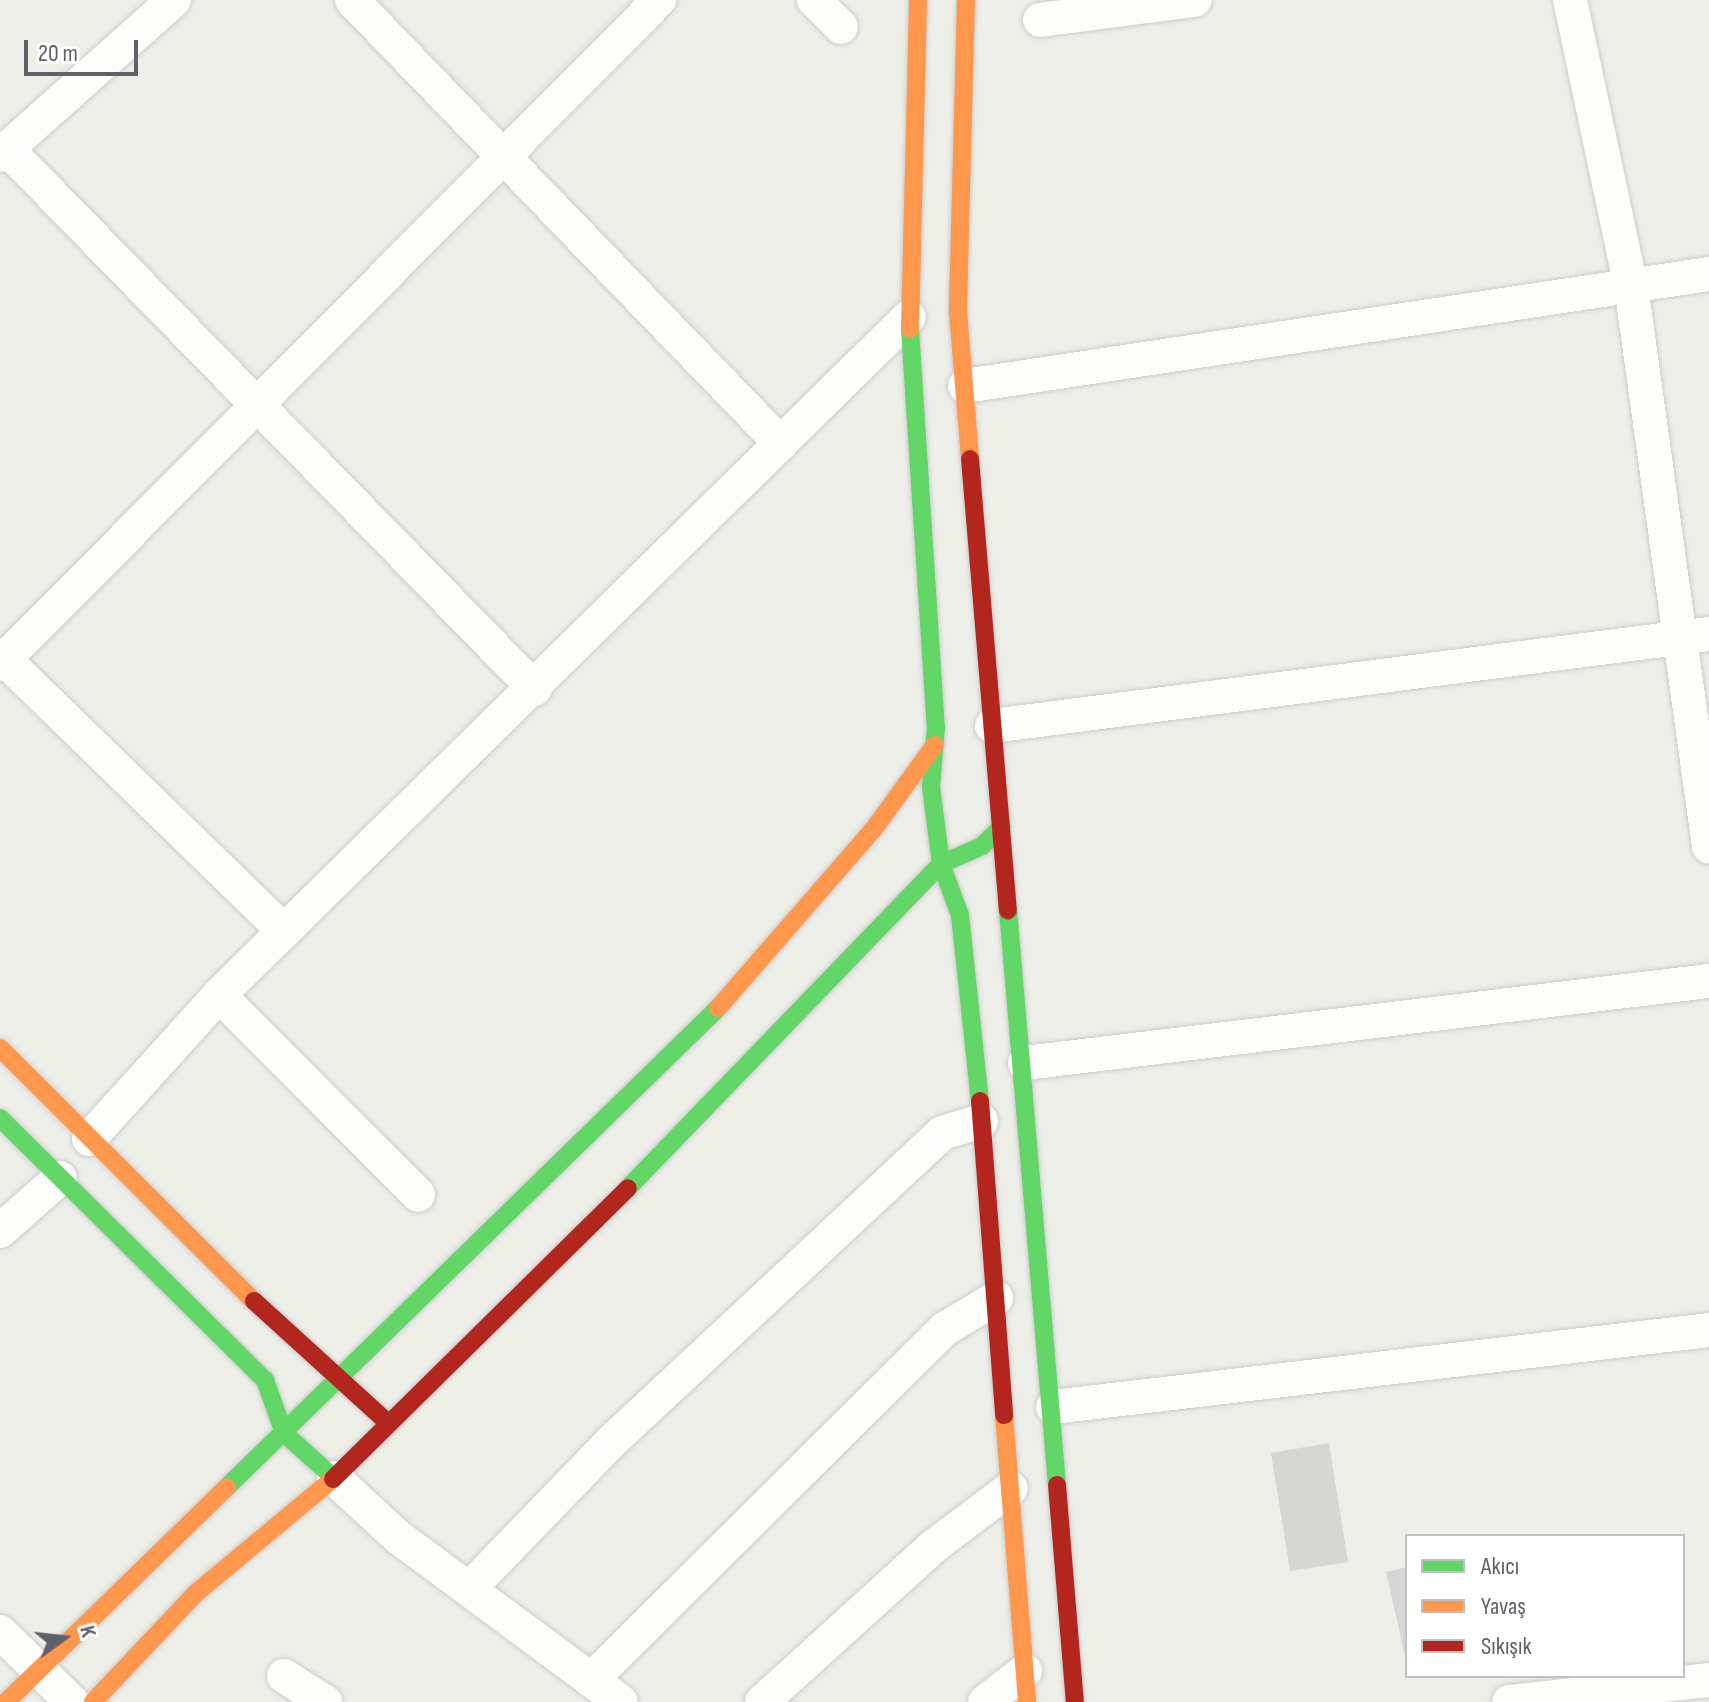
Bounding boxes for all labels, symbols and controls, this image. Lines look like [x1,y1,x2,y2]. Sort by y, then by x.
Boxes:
scale bar [28,24,142,74]
text: 20 m [38,39,78,68]
legend [1405,1534,1685,1678]
text: Akıcı [1481,1552,1519,1581]
text: Yavaş [1481,1592,1526,1621]
north arrow [24,1598,104,1678]
text: K [73,1623,102,1640]
text: Sıkışık [1481,1632,1532,1661]

